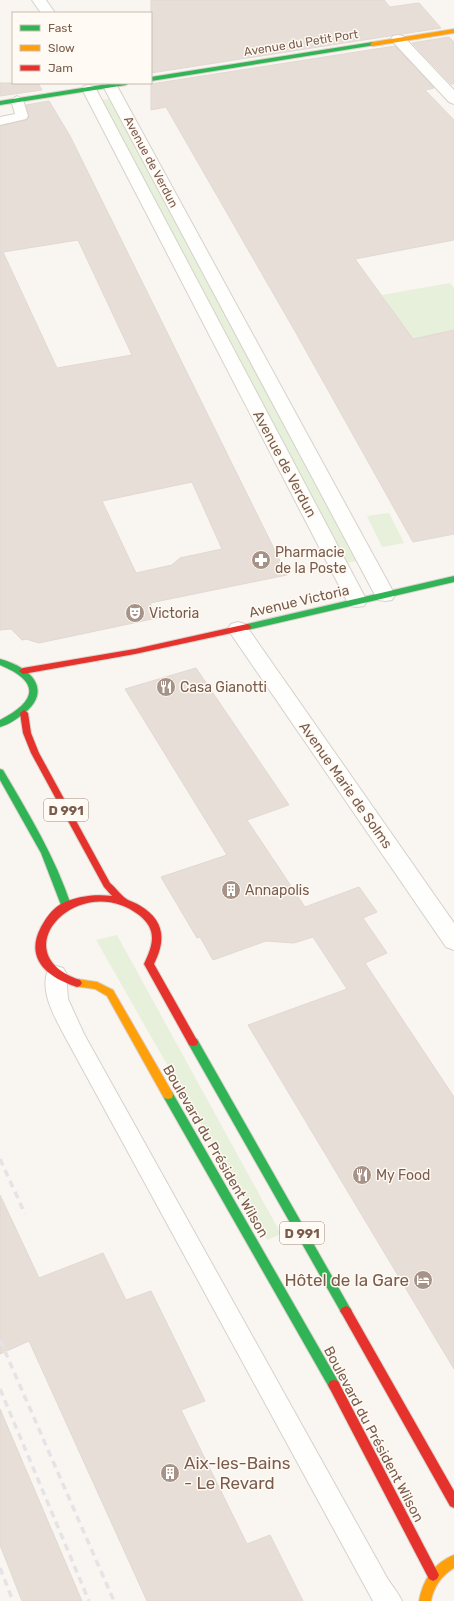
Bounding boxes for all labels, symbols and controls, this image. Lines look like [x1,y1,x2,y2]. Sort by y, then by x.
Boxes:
legend [12,12,152,84]
text: Fast [48,21,72,35]
street label: Avenue du Petit Port [243,27,359,59]
text: Slow [48,41,75,55]
text: Jam [48,61,73,75]
street label: Avenue de Verdun [121,114,181,210]
street label: Avenue de Verdun [249,408,320,520]
place label: Pharmacie de la Poste [275,544,347,577]
pharmacy icon: Pharmacie de la Poste [250,549,272,571]
street label: Avenue Victoria [247,582,351,621]
theatre icon: Victoria [124,602,146,624]
place label: Victoria [149,605,199,622]
restaurant icon: Casa Gianotti [155,676,177,698]
place label: Casa Gianotti [180,679,267,696]
street label: Avenue Marie de Solms [295,719,396,852]
road number: D 991 [44,799,88,821]
building icon: Annapolis [220,879,242,901]
place label: Annapolis [245,882,309,899]
street label: Boulevard du Président Wilson [159,1062,272,1241]
restaurant icon: My Food [351,1164,373,1186]
place label: My Food [376,1167,430,1184]
road number: D 991 [280,1222,324,1244]
hotel icon: Hôtel de la Gare [412,1269,434,1291]
place label: Hôtel de la Gare [284,1270,409,1290]
street label: Boulevard du Président Wilson [320,1343,427,1525]
place label: Aix-les-Bains - Le Revard [184,1453,290,1493]
building icon: Aix-les-Bains - Le Revard [159,1462,181,1484]

